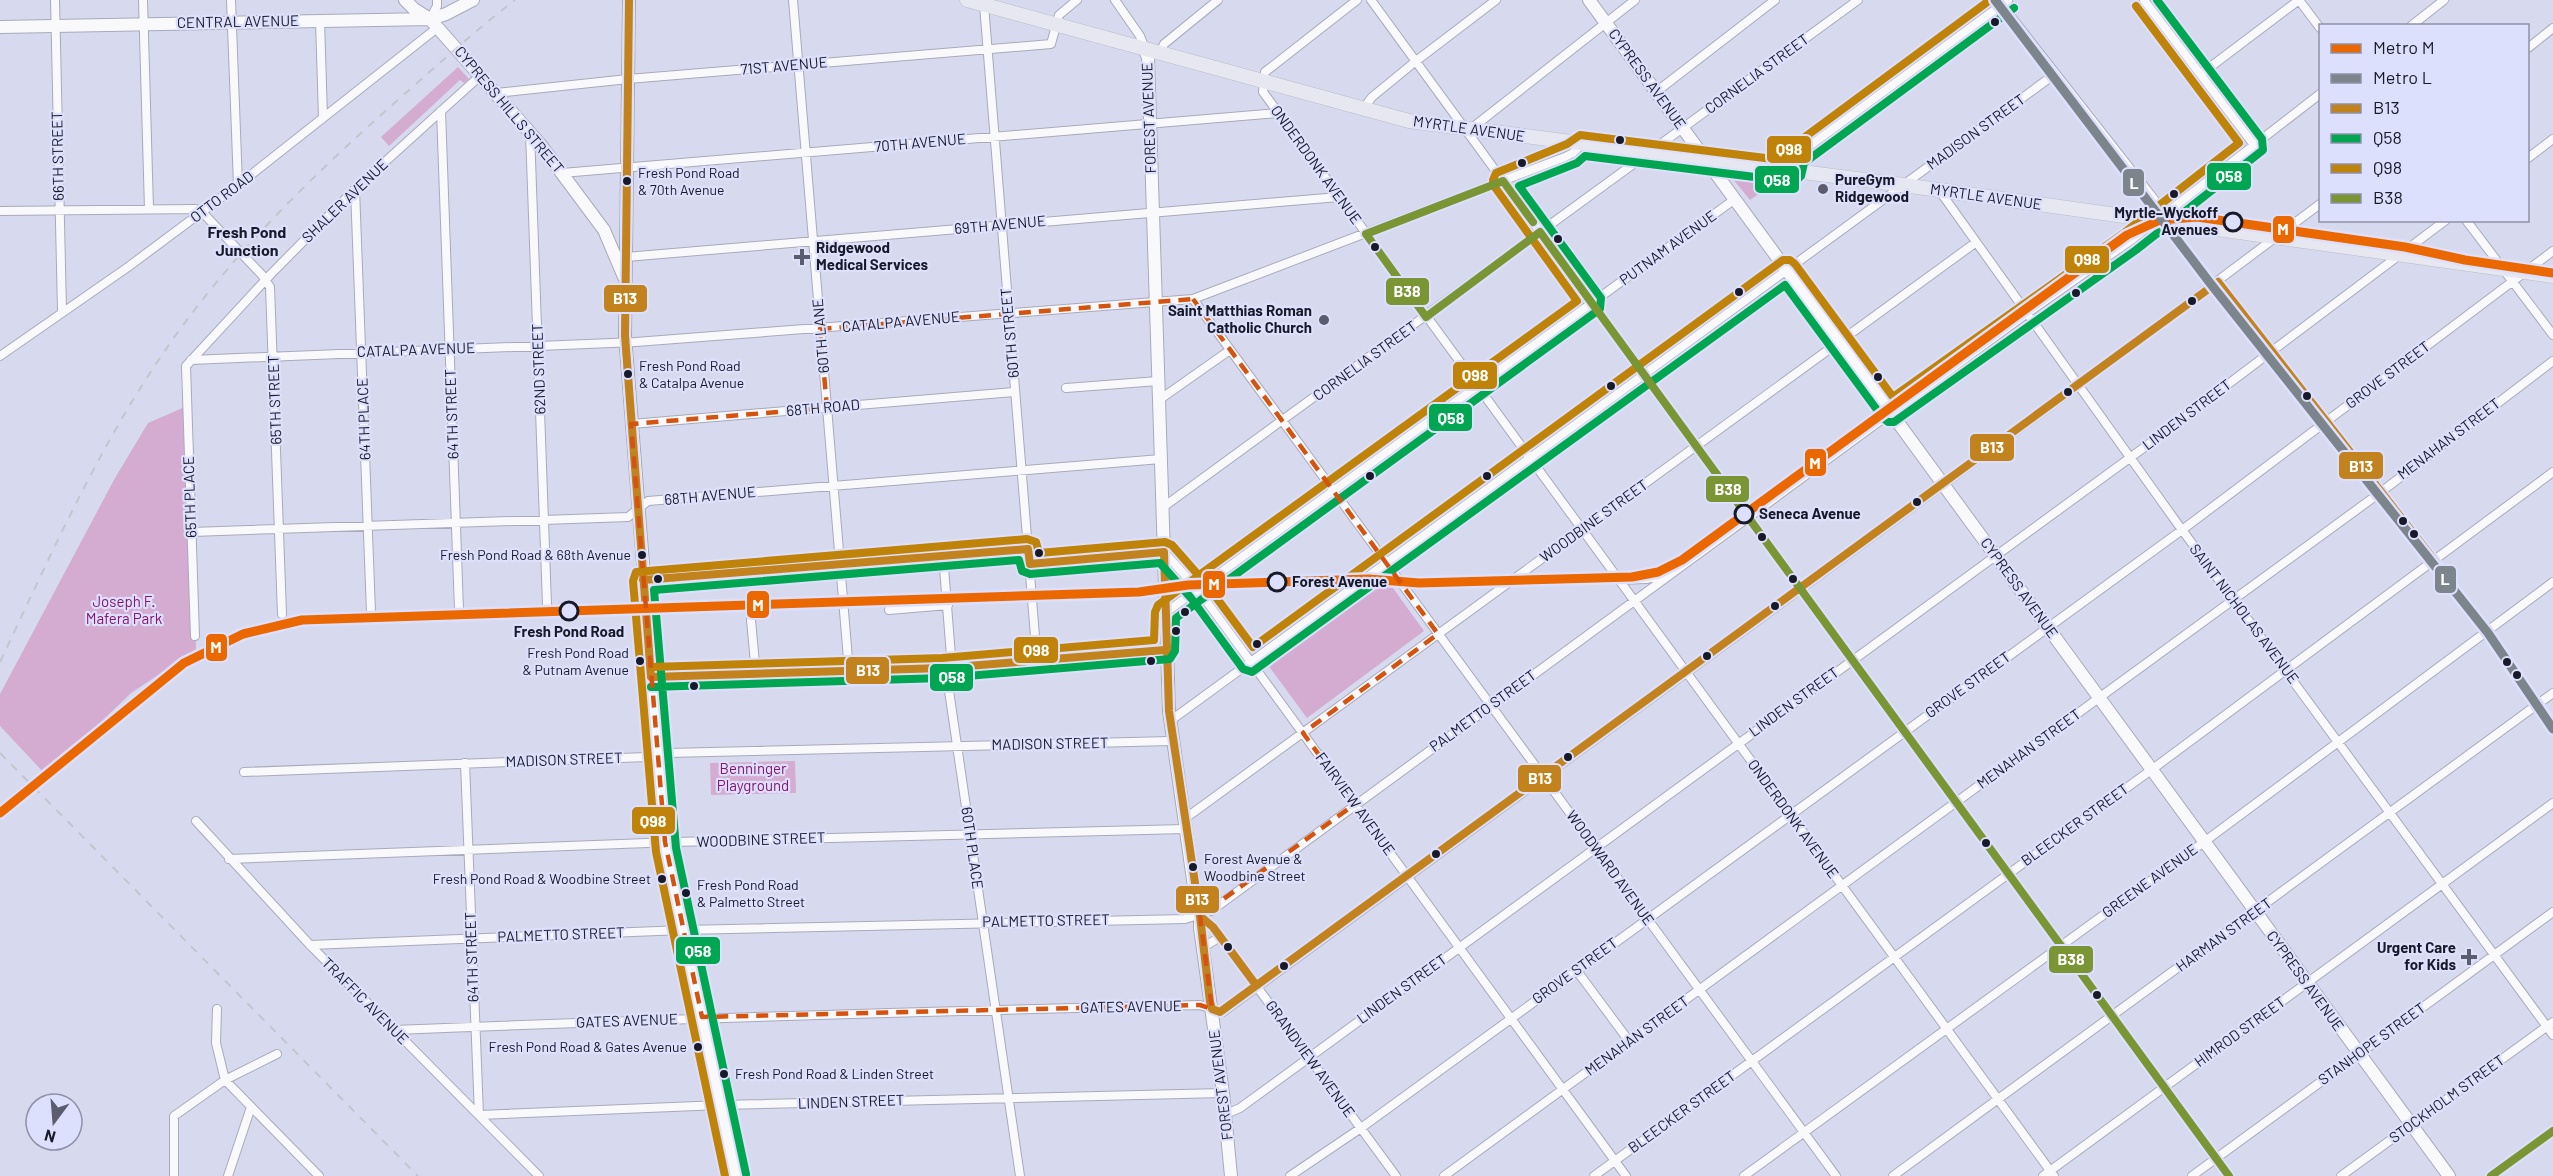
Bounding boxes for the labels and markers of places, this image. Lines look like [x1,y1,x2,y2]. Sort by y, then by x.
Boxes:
unlabelled marker [1989,16,2001,28]
unlabelled marker [1614,134,1626,146]
unlabelled marker [1516,157,1528,169]
place label: Fresh Pond Road & 70th Avenue [638,164,740,198]
place label: PureGym Ridgewood [1835,170,1909,205]
marker: Fresh Pond Road & 70th Avenue [621,175,633,187]
marker: PureGym Ridgewood [1816,182,1830,196]
unlabelled marker [2168,188,2180,200]
place label: Myrtle–Wyckoff Avenues [2114,203,2218,238]
marker: Myrtle–Wyckoff Avenues [2223,212,2243,232]
unlabelled marker [1552,233,1564,245]
place label: Ridgewood Medical Services [816,238,929,273]
unlabelled marker [1369,241,1381,253]
marker: Ridgewood Medical Services [793,248,811,266]
unlabelled marker [1733,286,1745,298]
unlabelled marker [2070,287,2082,299]
unlabelled marker [2186,295,2198,307]
place label: Saint Matthias Roman Catholic Church [1168,301,1312,336]
marker: Saint Matthias Roman Catholic Church [1317,313,1331,327]
place label: Fresh Pond Road & Catalpa Avenue [639,357,744,391]
marker: Fresh Pond Road & Catalpa Avenue [622,368,634,380]
unlabelled marker [1872,371,1884,383]
unlabelled marker [1605,380,1617,392]
unlabelled marker [2062,386,2074,398]
unlabelled marker [2301,390,2313,402]
unlabelled marker [1364,470,1376,482]
unlabelled marker [1481,470,1493,482]
unlabelled marker [1911,496,1923,508]
marker: Seneca Avenue [1734,504,1754,524]
place label: Seneca Avenue [1759,504,1861,522]
unlabelled marker [2397,515,2409,527]
unlabelled marker [2408,528,2420,540]
unlabelled marker [1756,531,1768,543]
place label: Fresh Pond Road & 68th Avenue [440,546,631,563]
unlabelled marker [1033,547,1045,559]
marker: Fresh Pond Road & 68th Avenue [636,549,648,561]
marker: Forest Avenue [1267,572,1287,592]
place label: Forest Avenue [1292,572,1387,590]
unlabelled marker [652,573,664,585]
unlabelled marker [1787,573,1799,585]
unlabelled marker [1769,600,1781,612]
marker: Fresh Pond Road [559,601,579,621]
unlabelled marker [1179,606,1191,618]
place label: Fresh Pond Road [514,622,624,640]
unlabelled marker [1170,625,1182,637]
unlabelled marker [1251,638,1263,650]
place label: Fresh Pond Road & Putnam Avenue [523,644,629,678]
unlabelled marker [1701,650,1713,662]
marker: Fresh Pond Road & Putnam Avenue [634,655,646,667]
unlabelled marker [1145,655,1157,667]
unlabelled marker [2501,656,2513,668]
unlabelled marker [2511,669,2523,681]
unlabelled marker [688,680,700,692]
unlabelled marker [1562,751,1574,763]
unlabelled marker [1980,837,1992,849]
unlabelled marker [1430,848,1442,860]
place label: Forest Avenue & Woodbine Street [1204,850,1306,884]
marker: Forest Avenue & Woodbine Street [1187,861,1199,873]
place label: Fresh Pond Road & Woodbine Street [433,870,651,887]
marker: Fresh Pond Road & Woodbine Street [656,873,668,885]
place label: Fresh Pond Road & Palmetto Street [697,876,805,910]
marker: Fresh Pond Road & Palmetto Street [680,887,692,899]
place label: Urgent Care for Kids [2377,938,2456,973]
unlabelled marker [1222,941,1234,953]
marker: Urgent Care for Kids [2460,948,2478,966]
unlabelled marker [1278,960,1290,972]
unlabelled marker [2091,989,2103,1001]
place label: Fresh Pond Road & Gates Avenue [489,1038,687,1055]
marker: Fresh Pond Road & Gates Avenue [692,1041,704,1053]
place label: Fresh Pond Road & Linden Street [735,1065,934,1082]
marker: Fresh Pond Road & Linden Street [718,1068,730,1080]

